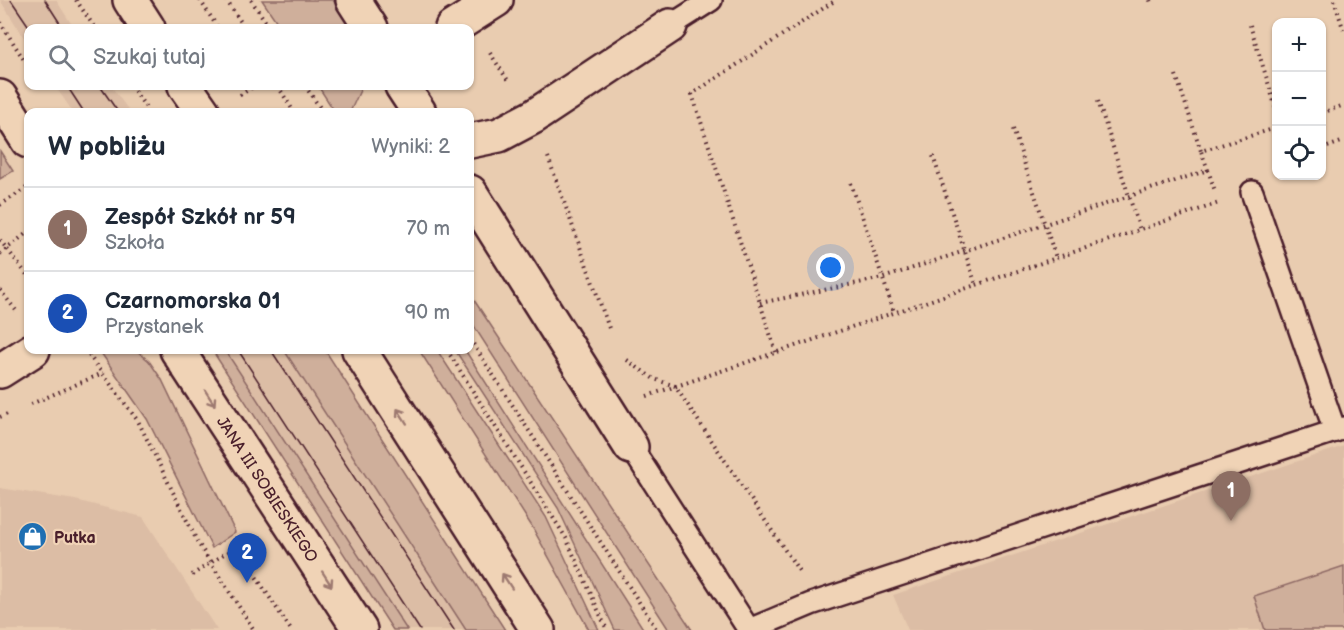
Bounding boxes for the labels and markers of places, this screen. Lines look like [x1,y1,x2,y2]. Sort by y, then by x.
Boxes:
pin: 1 [1212,472,1250,521]
shop icon: Putka [17,521,49,553]
place label: Putka [54,529,96,548]
pin: 2 [228,534,266,583]

